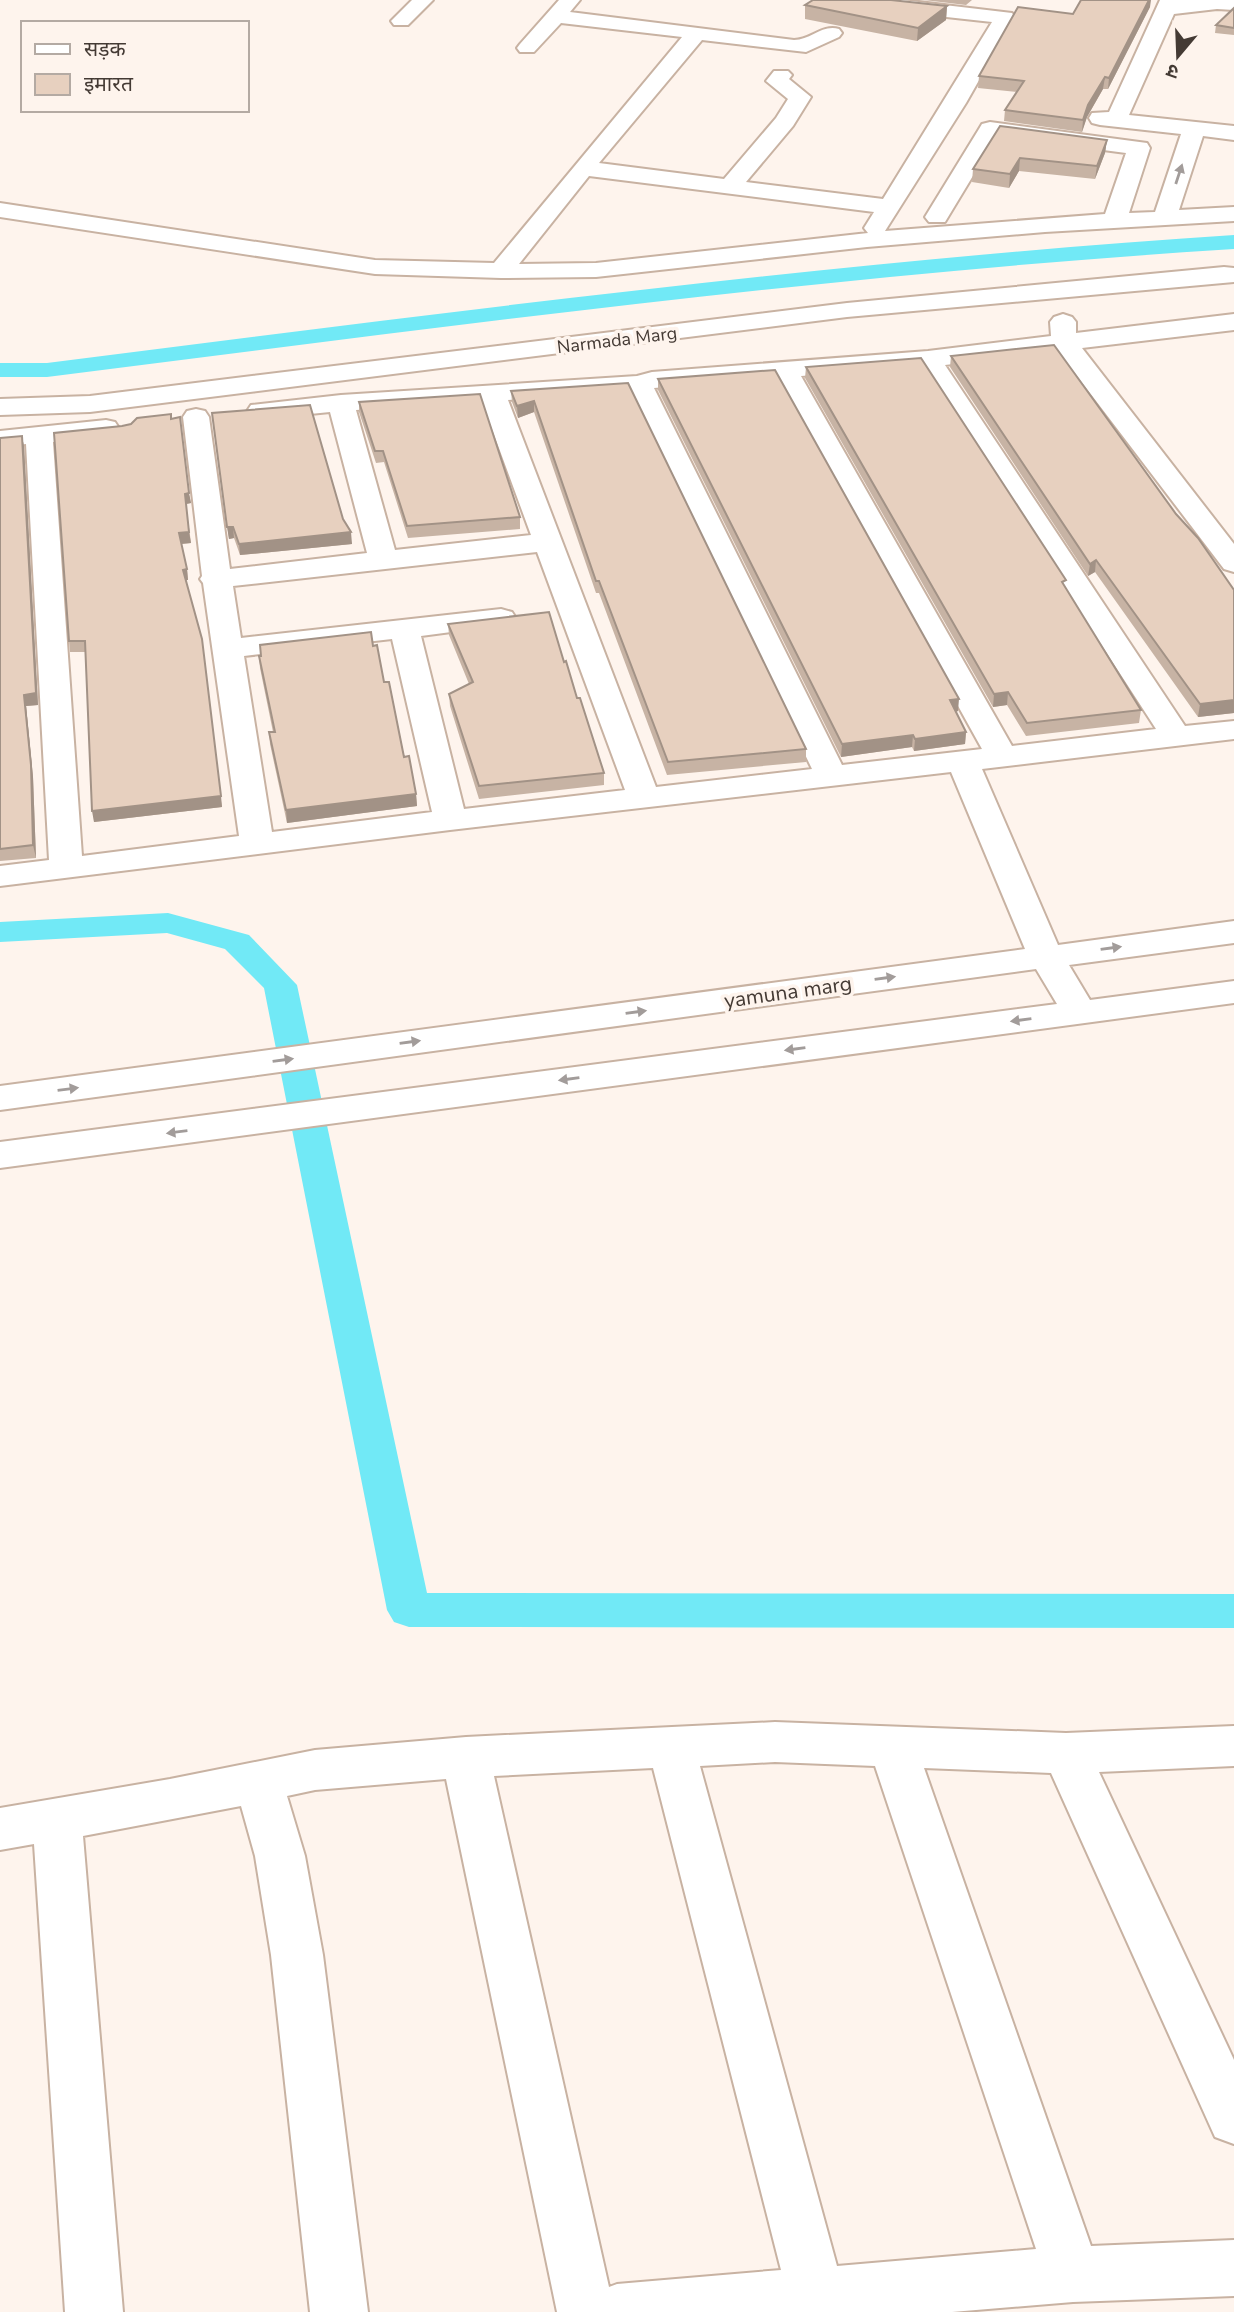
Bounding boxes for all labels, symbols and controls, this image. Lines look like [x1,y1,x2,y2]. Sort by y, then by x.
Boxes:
legend [21,21,248,112]
north arrow [1143,21,1213,91]
text: सड़क [84,35,126,63]
text: उ [1162,57,1182,85]
text: इमारत [84,70,134,98]
one-way arrow [1174,163,1185,184]
street label: Narmada Marg [556,321,678,359]
one-way arrow [1100,943,1122,954]
street label: yamuna marg [722,969,854,1015]
one-way arrow [874,973,896,984]
one-way arrow [625,1006,647,1017]
one-way arrow [1009,1014,1031,1025]
one-way arrow [399,1037,421,1048]
one-way arrow [784,1044,806,1055]
one-way arrow [272,1054,294,1065]
one-way arrow [558,1074,580,1085]
one-way arrow [57,1083,79,1094]
one-way arrow [166,1127,188,1138]

